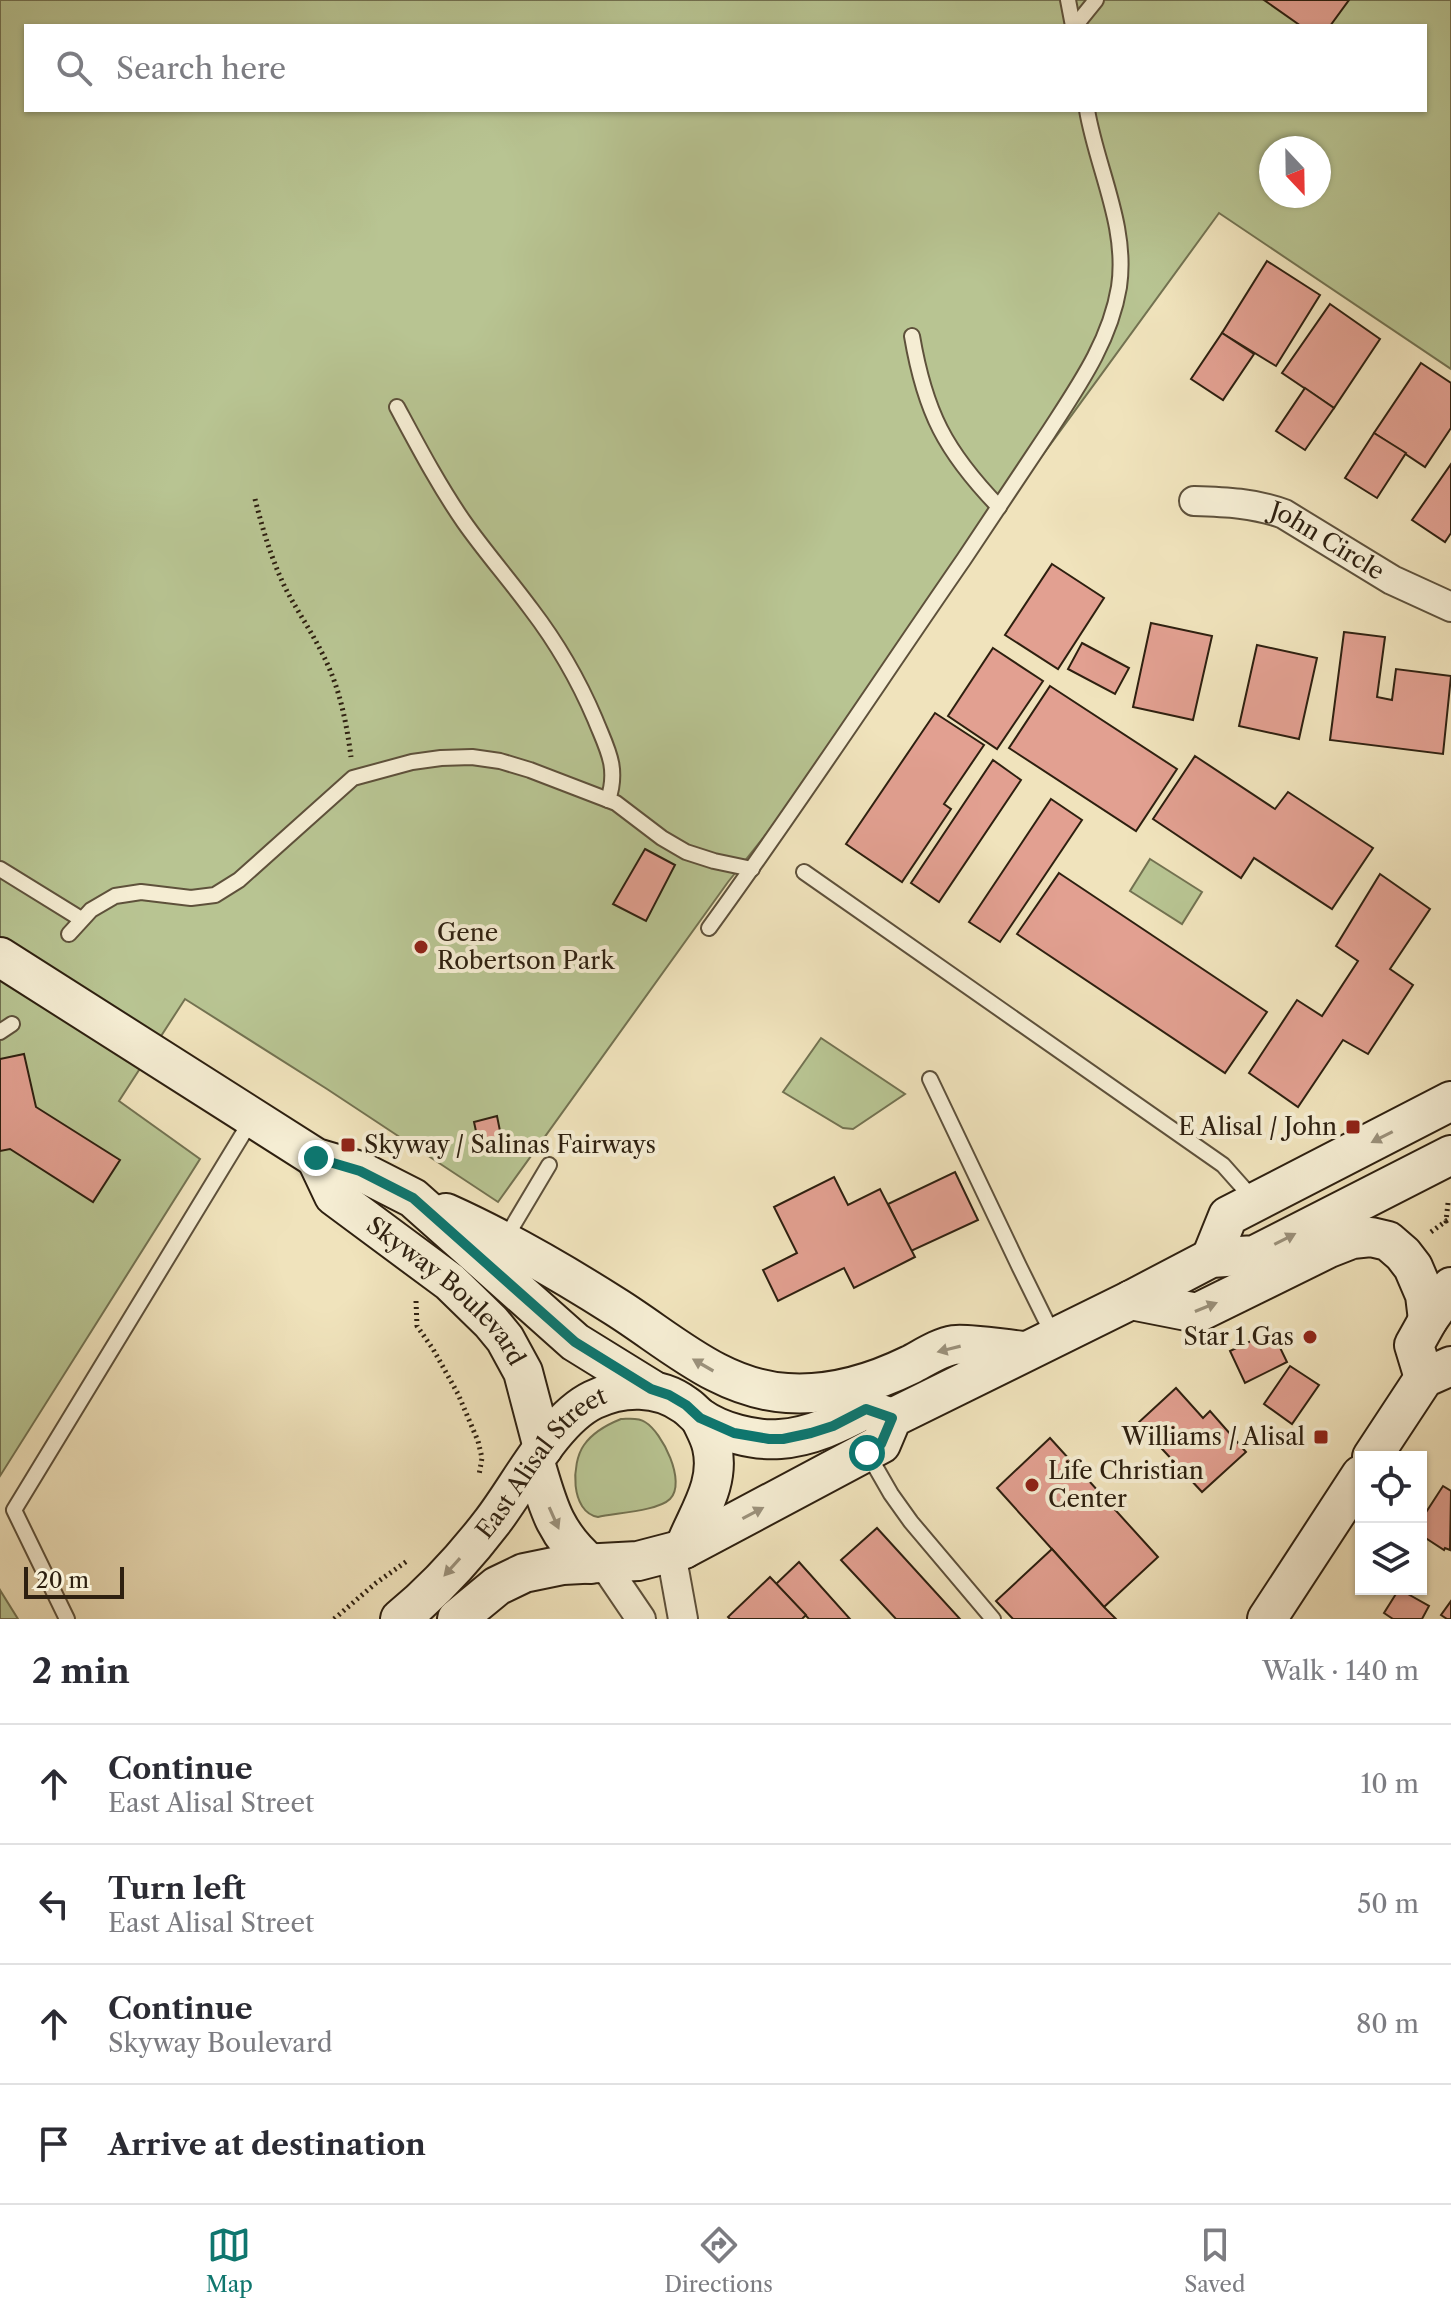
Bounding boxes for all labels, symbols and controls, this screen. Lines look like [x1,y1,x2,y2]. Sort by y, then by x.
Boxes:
search box [24,24,1427,112]
icon: search [52,46,96,90]
text: Search here [116,50,286,87]
north arrow [1259,136,1331,208]
street label: John Circle [1263,494,1390,586]
place label: Gene Robertson Park [437,918,615,975]
marker: Gene Robertson Park [412,938,430,956]
place label: E Alisal / John [1178,1112,1337,1141]
marker: E Alisal / John [1344,1118,1362,1136]
place label: Skyway / Salinas Fairways [364,1130,656,1159]
one-way arrow [1370,1130,1393,1144]
marker: Skyway / Salinas Fairways [339,1136,357,1154]
route end [298,1140,334,1176]
street label: Skyway Boulevard [361,1210,532,1371]
one-way arrow [1274,1233,1297,1246]
one-way arrow [1194,1300,1218,1313]
place label: Star 1 Gas [1184,1322,1294,1351]
marker: Star 1 Gas [1301,1328,1319,1346]
one-way arrow [936,1344,961,1356]
one-way arrow [692,1358,714,1372]
street label: East Alisal Street [470,1381,611,1544]
place label: Williams / Alisal [1120,1422,1305,1451]
marker: Williams / Alisal [1312,1428,1330,1446]
route start [849,1435,885,1471]
map controls [1355,1451,1427,1595]
button: locate [1355,1451,1427,1523]
place label: Life Christian Center [1048,1456,1204,1513]
marker: Life Christian Center [1023,1476,1041,1494]
one-way arrow [547,1506,560,1530]
one-way arrow [741,1506,764,1519]
button: layers [1355,1523,1427,1595]
one-way arrow [444,1558,462,1577]
scale bar [24,1563,124,1599]
text: 20 m [36,1567,89,1594]
text: 2 min [32,1650,130,1692]
text: Walk · 140 m [1262,1655,1419,1687]
text: Continue [108,1750,253,1787]
icon: ahead [32,1762,76,1806]
text: 10 m [1360,1768,1419,1800]
text: East Alisal Street [108,1787,314,1819]
text: Turn left [108,1870,245,1907]
icon: left [32,1882,76,1926]
text: 50 m [1357,1888,1419,1920]
text: East Alisal Street [108,1907,314,1939]
text: Continue [108,1990,253,2027]
icon: ahead [32,2002,76,2046]
text: 80 m [1356,2008,1419,2040]
text: Skyway Boulevard [108,2027,333,2059]
icon: arrive [32,2122,76,2166]
text: Arrive at destination [108,2126,426,2163]
tab: Map [206,2223,253,2298]
tab: Directions [664,2223,773,2298]
tab: Saved [1184,2223,1245,2298]

